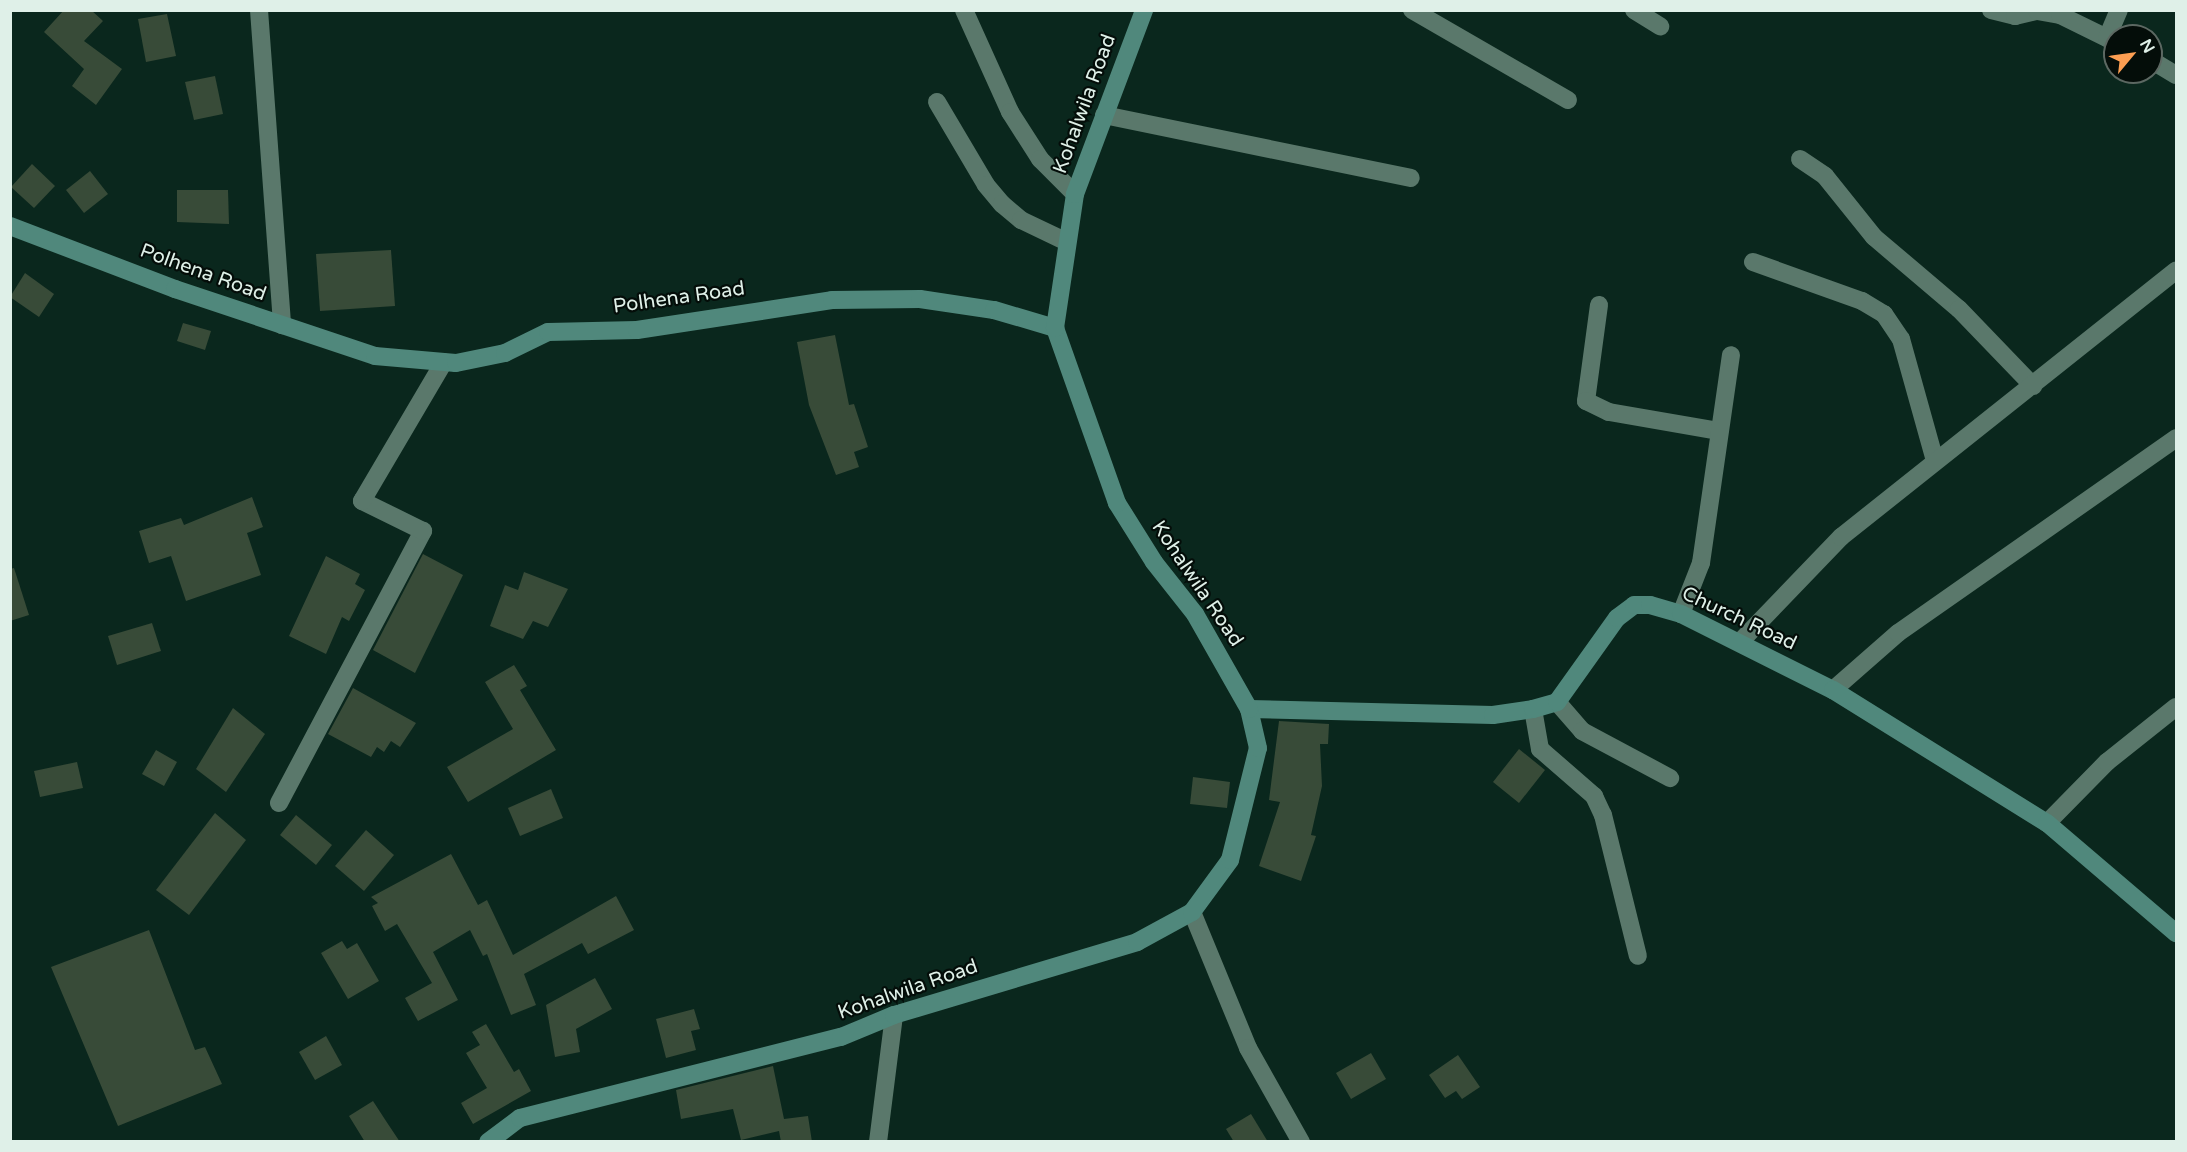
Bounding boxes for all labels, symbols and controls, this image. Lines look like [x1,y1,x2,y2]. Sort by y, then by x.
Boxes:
north arrow [2103,24,2163,84]
street label: Kohalwila Road [1049,31,1121,177]
text: N [2135,36,2159,57]
street label: Polhena Road [137,239,269,307]
street label: Polhena Road [612,277,746,319]
street label: Kohalwila Road [1146,517,1248,651]
street label: Church Road [1678,582,1800,656]
street label: Kohalwila Road [835,955,981,1025]

